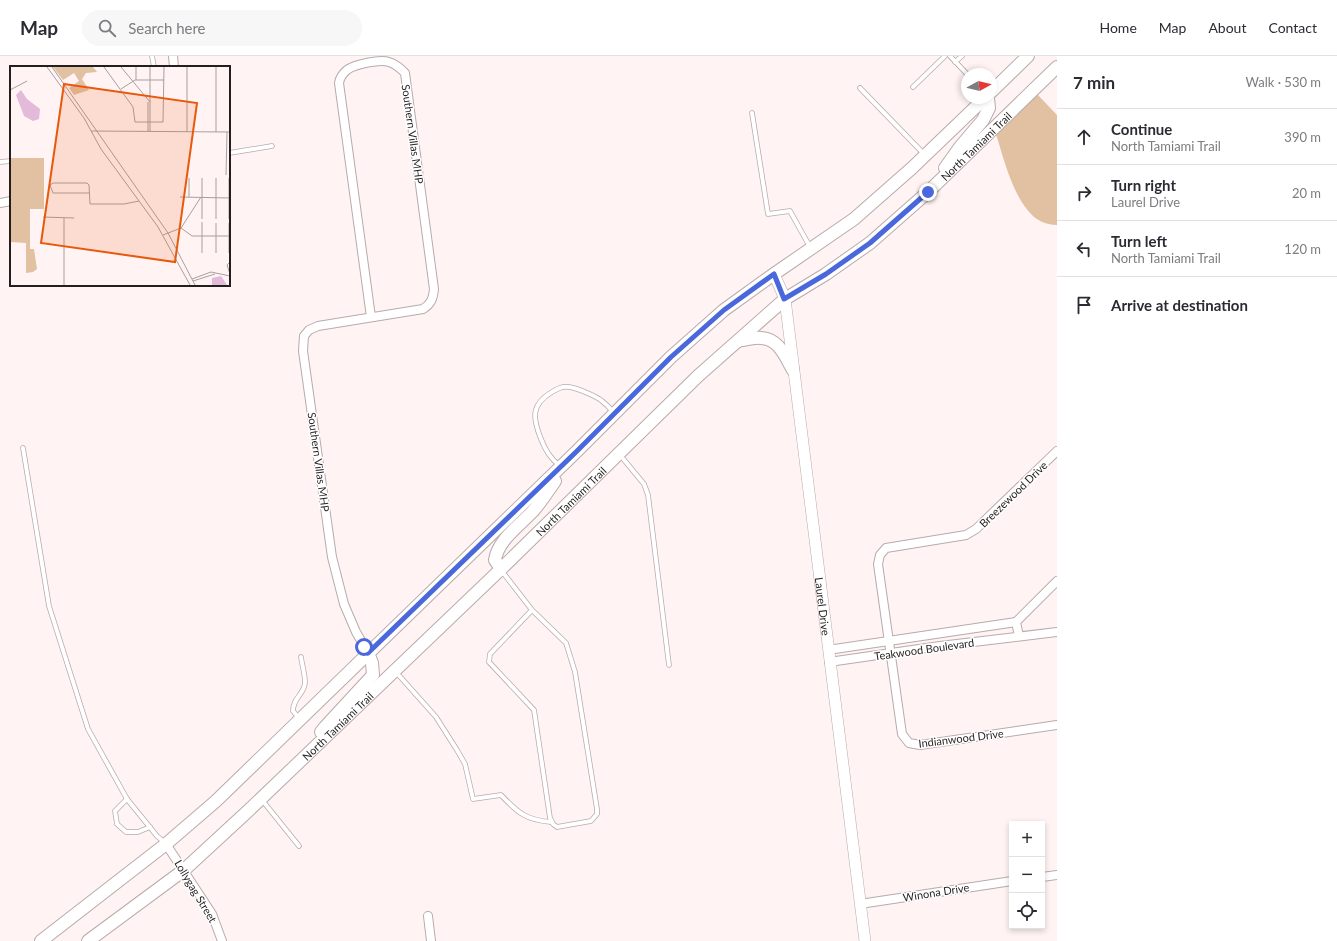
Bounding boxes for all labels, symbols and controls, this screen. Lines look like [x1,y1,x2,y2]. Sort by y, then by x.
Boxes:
search box [82,10,362,46]
text: Map [20,16,58,39]
icon: search [96,17,118,39]
text: Search here [128,19,206,37]
text: Home [1099,19,1137,36]
text: Map [1159,19,1186,36]
text: About [1208,19,1246,36]
text: Contact [1268,19,1317,36]
inset map [10,66,230,286]
north arrow [961,68,997,104]
text: 7 min [1073,72,1115,93]
text: Walk · 530 m [1245,74,1321,90]
street label: Southern Villas MHP [400,83,426,185]
street label: North Tamiami Trail [938,109,1014,183]
text: Continue [1111,120,1172,138]
icon: ahead [1073,126,1095,148]
text: 390 m [1284,129,1321,145]
text: North Tamiami Trail [1111,138,1221,154]
text: Turn right [1111,176,1176,194]
icon: right [1073,182,1095,204]
route end [919,183,937,201]
text: 20 m [1292,185,1321,201]
text: Laurel Drive [1111,194,1180,210]
text: Turn left [1111,232,1167,250]
icon: left [1073,238,1095,260]
text: 120 m [1284,241,1321,257]
text: North Tamiami Trail [1111,250,1221,266]
icon: arrive [1073,294,1095,316]
text: Arrive at destination [1111,296,1248,314]
street label: Southern Villas MHP [306,411,332,513]
street label: Breezewood Drive [976,458,1050,530]
street label: North Tamiami Trail [533,464,608,538]
street label: Laurel Drive [813,576,833,636]
street label: Teakwood Boulevard [873,636,975,662]
route start [355,638,373,656]
street label: North Tamiami Trail [299,689,375,762]
street label: Indianwood Drive [918,726,1005,750]
map controls [1009,821,1045,929]
button: + [1009,821,1045,857]
street label: Lollygag Street [172,857,220,925]
button: − [1009,857,1045,893]
street label: Winona Drive [902,880,970,904]
button: locate [1009,893,1045,929]

